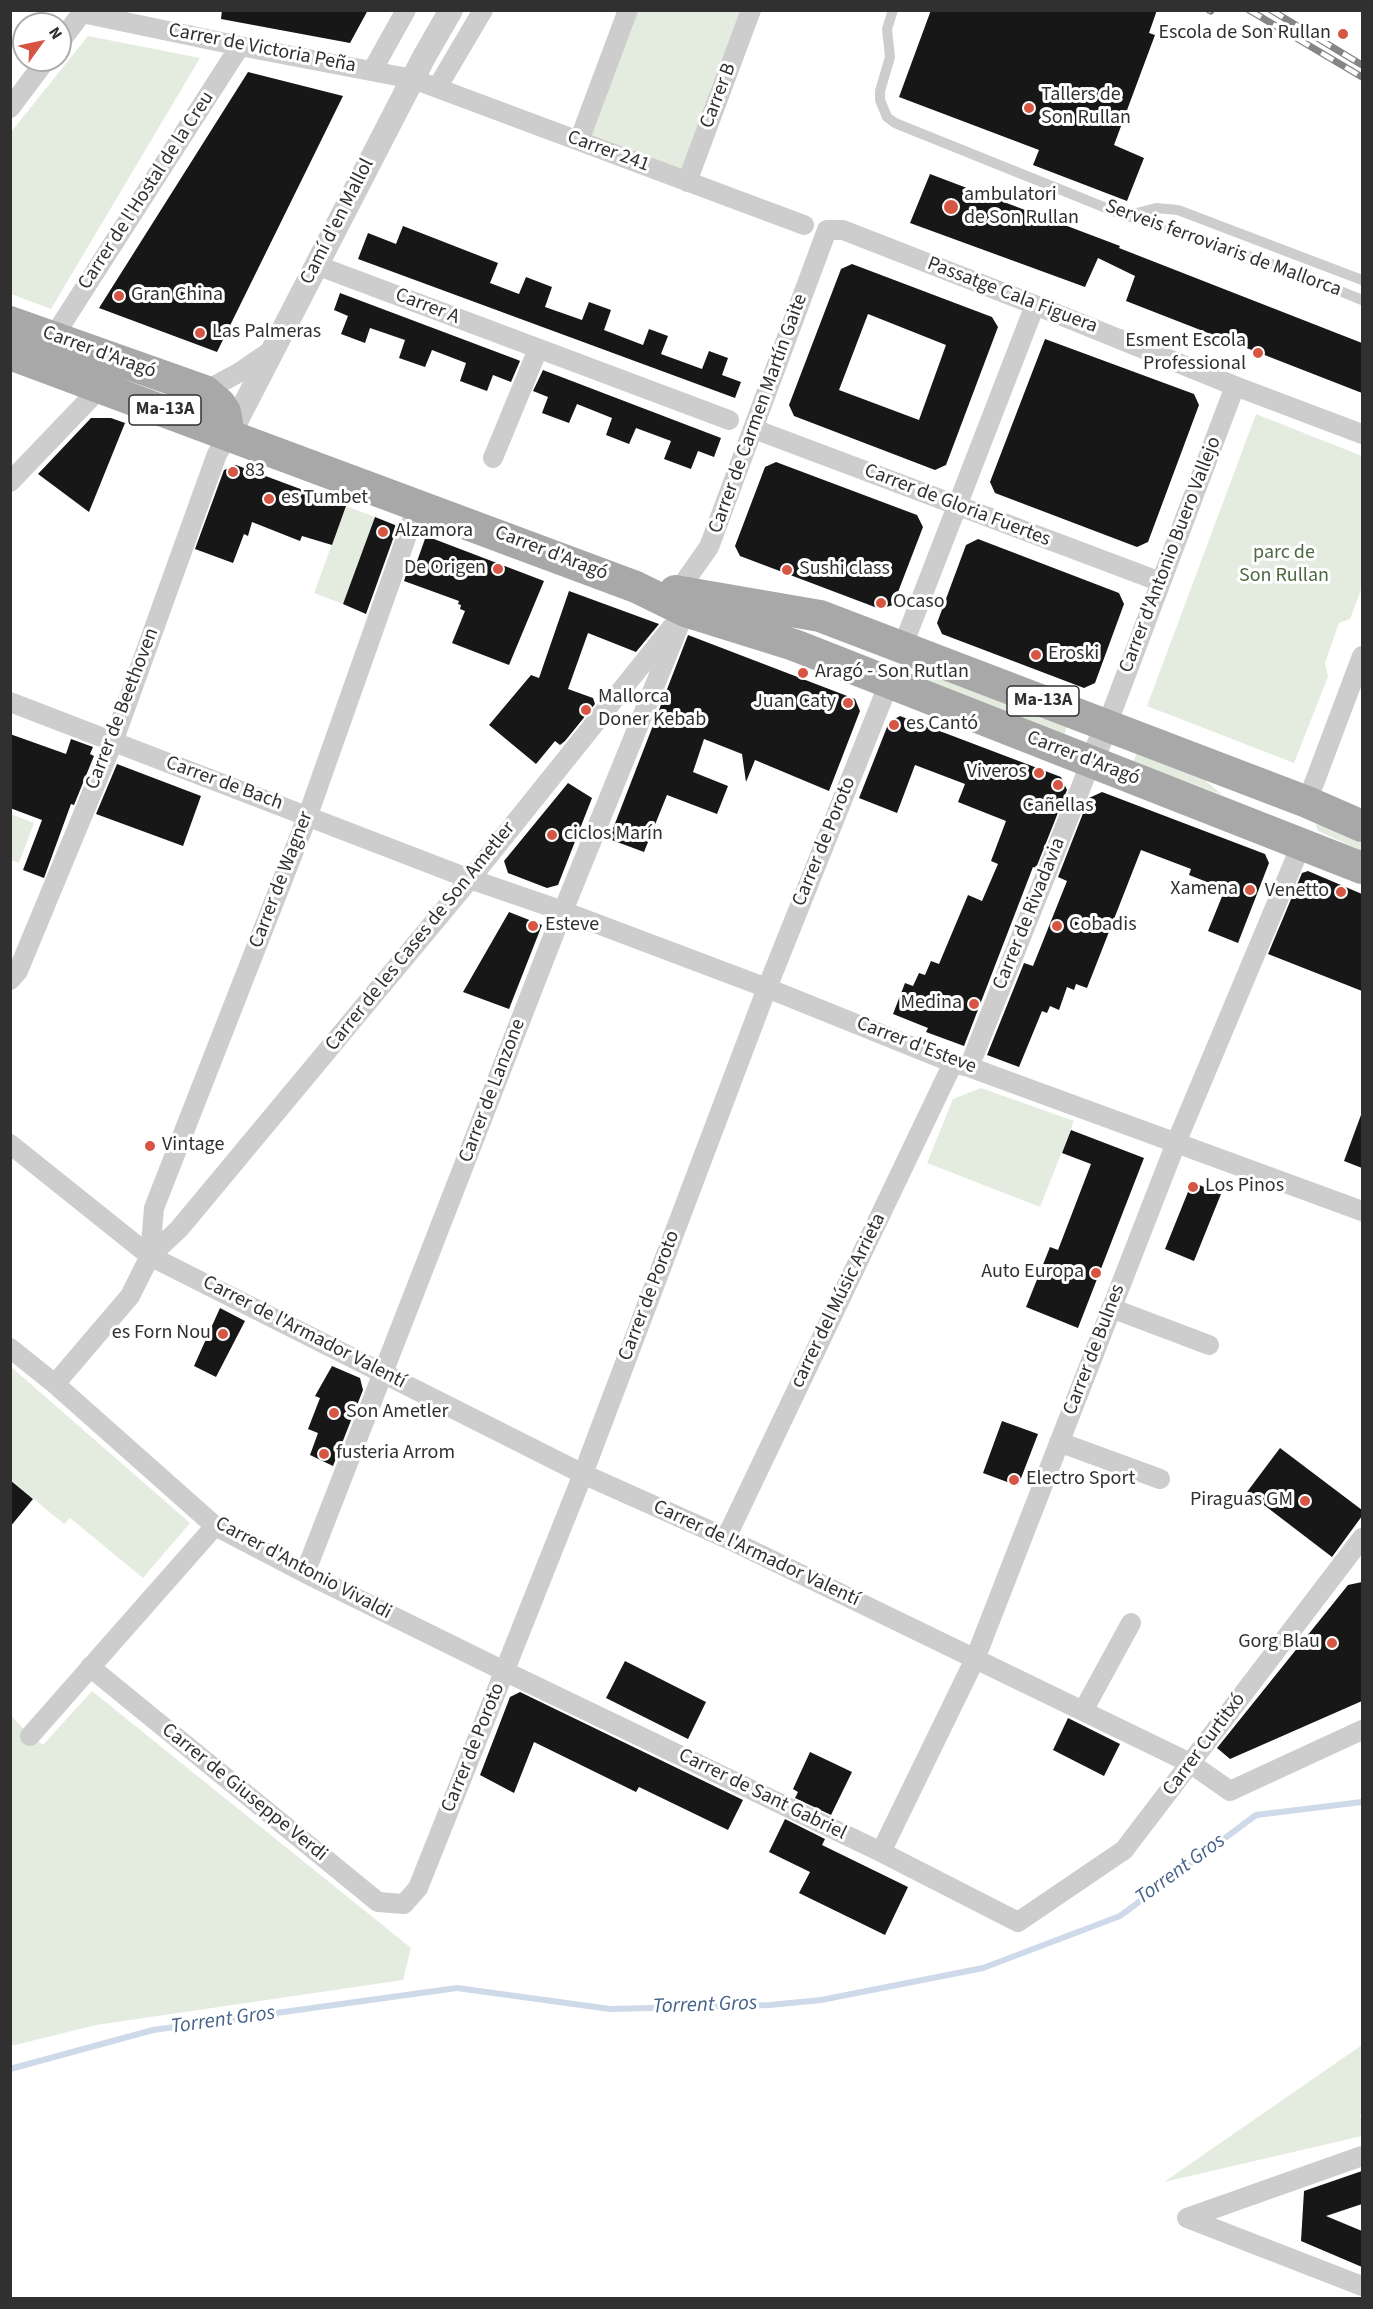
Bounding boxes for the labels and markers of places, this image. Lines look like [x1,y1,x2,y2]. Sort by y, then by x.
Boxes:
place label: Escola de Son Rullan [1158,22,1331,46]
marker: Escola de Son Rullan [1336,27,1350,41]
place label: Tallers de Son Rullan [1041,84,1131,131]
marker: Tallers de Son Rullan [1022,101,1036,115]
place label: ambulatori de Son Rullan [964,184,1079,231]
marker: ambulatori de Son Rullan [942,198,960,216]
place label: Gran China [131,284,223,308]
marker: Gran China [112,289,126,303]
place label: Las Palmeras [212,321,321,345]
marker: Las Palmeras [193,326,207,340]
place label: Esment Escola Professional [1125,330,1246,377]
marker: Esment Escola Professional [1251,346,1265,360]
place label: 83 [245,460,265,484]
marker: 83 [226,465,240,479]
place label: es Tumbet [281,487,368,511]
marker: es Tumbet [262,492,276,506]
place label: Alzamora [395,520,473,544]
marker: Alzamora [376,525,390,539]
place label: De Origen [404,557,486,581]
place label: Sushi class [799,558,890,582]
marker: De Origen [491,562,505,576]
marker: Sushi class [780,563,794,577]
place label: Ocaso [893,591,944,615]
marker: Ocaso [874,596,888,610]
place label: Eroski [1048,643,1099,667]
marker: Eroski [1029,648,1043,662]
place label: Aragó - Son Rutlan [815,661,969,685]
marker: Aragó - Son Rutlan [796,666,810,680]
place label: Mallorca Doner Kebab [598,686,706,733]
place label: Juan Caty [753,691,836,715]
marker: Juan Caty [841,696,855,710]
marker: Mallorca Doner Kebab [579,703,593,717]
place label: es Cantó [906,713,978,737]
marker: es Cantó [887,718,901,732]
place label: Viveros [967,761,1027,785]
marker: Viveros [1032,766,1046,780]
marker: Cañellas [1051,778,1065,792]
place label: Cañellas [1022,795,1094,819]
place label: ciclos Marín [564,823,663,847]
marker: ciclos Marín [545,828,559,842]
place label: Xamena [1170,878,1238,902]
place label: Venetto [1265,880,1329,904]
marker: Xamena [1243,883,1257,897]
marker: Venetto [1334,885,1348,899]
place label: Esteve [545,914,599,938]
place label: Cobadis [1069,914,1137,938]
marker: Esteve [526,919,540,933]
marker: Cobadis [1050,919,1064,933]
place label: Medina [901,992,962,1016]
marker: Medina [967,997,981,1011]
place label: Vintage [162,1134,224,1158]
marker: Vintage [143,1139,157,1153]
place label: Los Pinos [1205,1175,1284,1199]
marker: Los Pinos [1186,1180,1200,1194]
place label: Auto Europa [981,1261,1084,1285]
marker: Auto Europa [1089,1266,1103,1280]
place label: es Forn Nou [112,1322,211,1346]
marker: es Forn Nou [216,1327,230,1341]
place label: Son Ametler [346,1401,448,1425]
marker: Son Ametler [327,1406,341,1420]
place label: fusteria Arrom [336,1442,455,1466]
marker: fusteria Arrom [317,1447,331,1461]
place label: Electro Sport [1026,1468,1135,1492]
marker: Electro Sport [1007,1473,1021,1487]
place label: Piraguas GM [1190,1489,1293,1513]
marker: Piraguas GM [1298,1494,1312,1508]
place label: Gorg Blau [1238,1631,1320,1655]
marker: Gorg Blau [1325,1636,1339,1650]

